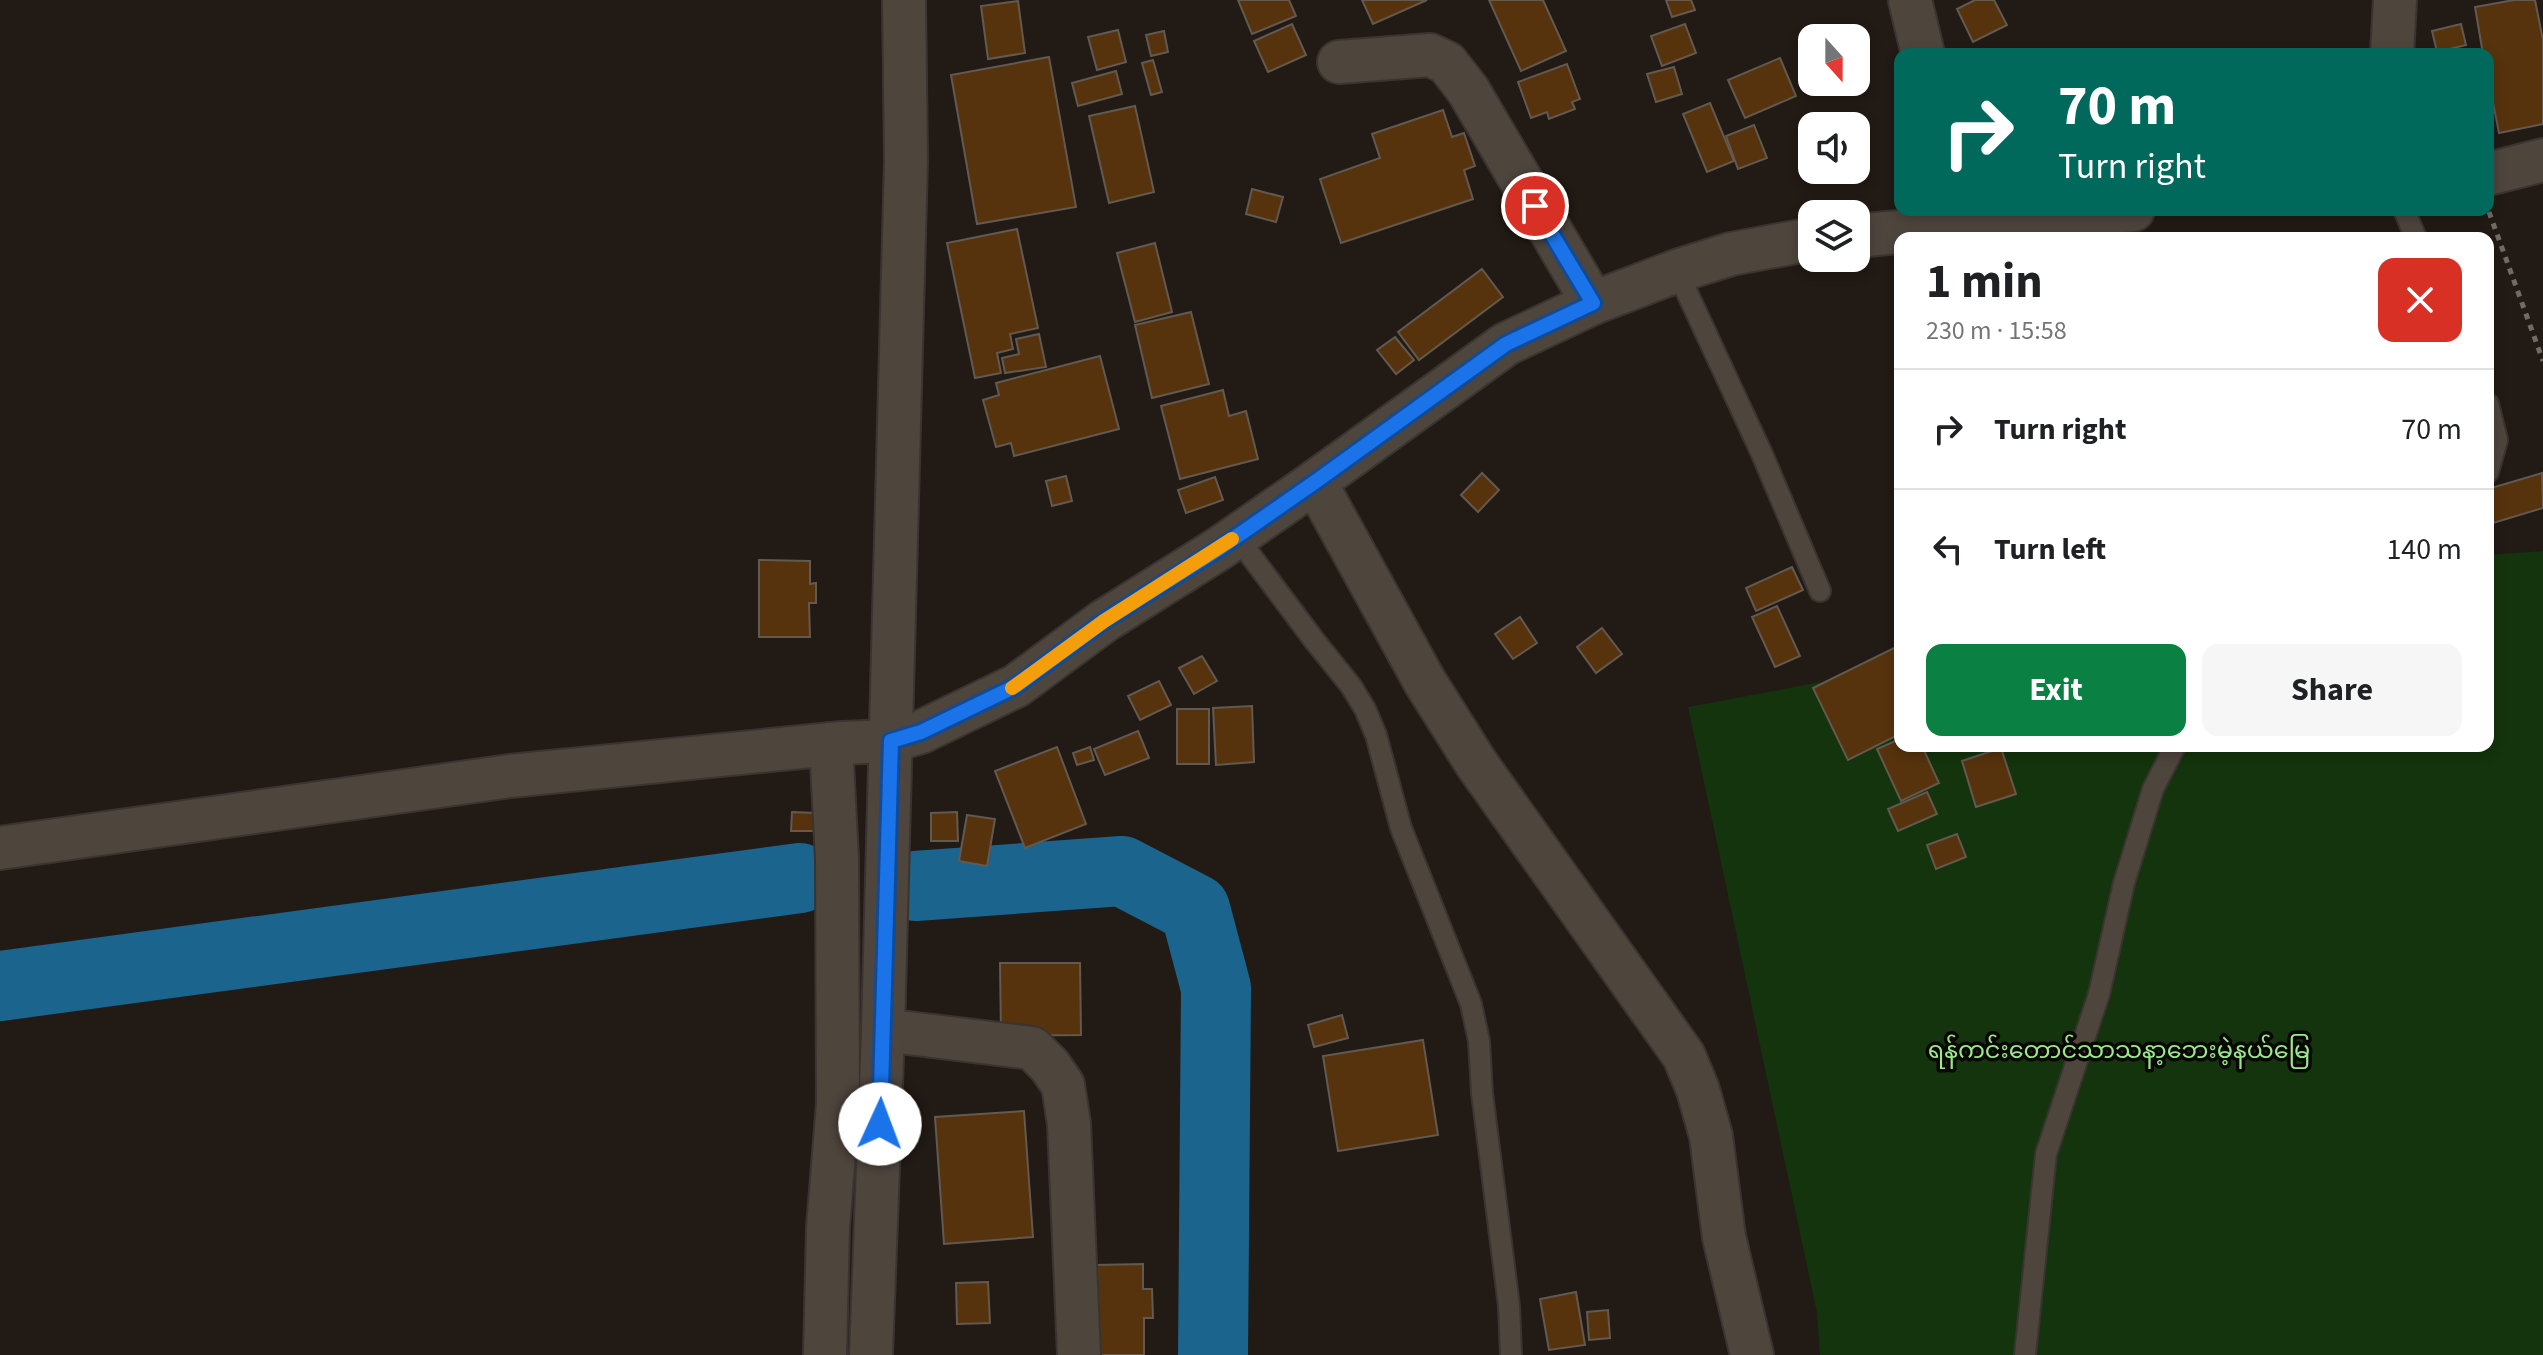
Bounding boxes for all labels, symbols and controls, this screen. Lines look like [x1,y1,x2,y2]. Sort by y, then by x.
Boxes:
north arrow [1798,24,1870,96]
map controls [1798,24,1870,272]
text: 70 m [2058,67,2176,146]
icon: right [1926,80,2030,184]
button: sound [1798,112,1870,184]
text: Turn right [2058,141,2206,192]
pin [1501,172,1569,240]
icon: arrive [1513,184,1557,228]
button: layers [1798,200,1870,272]
text: 1 min [1926,248,2043,316]
button: close [2378,258,2462,342]
text: 230 m · 15:58 [1926,312,2067,349]
icon: right [1926,407,1970,451]
text: Turn right [1994,408,2126,451]
text: 70 m [2401,408,2462,451]
icon: left [1926,527,1970,571]
text: Turn left [1994,528,2106,571]
text: 140 m [2386,528,2462,571]
button: Exit [1926,644,2186,736]
button: Share [2202,644,2462,736]
park label: ရန်ကင်းတောင်သာသနာ့ဘေးမဲ့နယ်မြေ [1928,1033,2310,1069]
position arrow [838,1082,922,1166]

